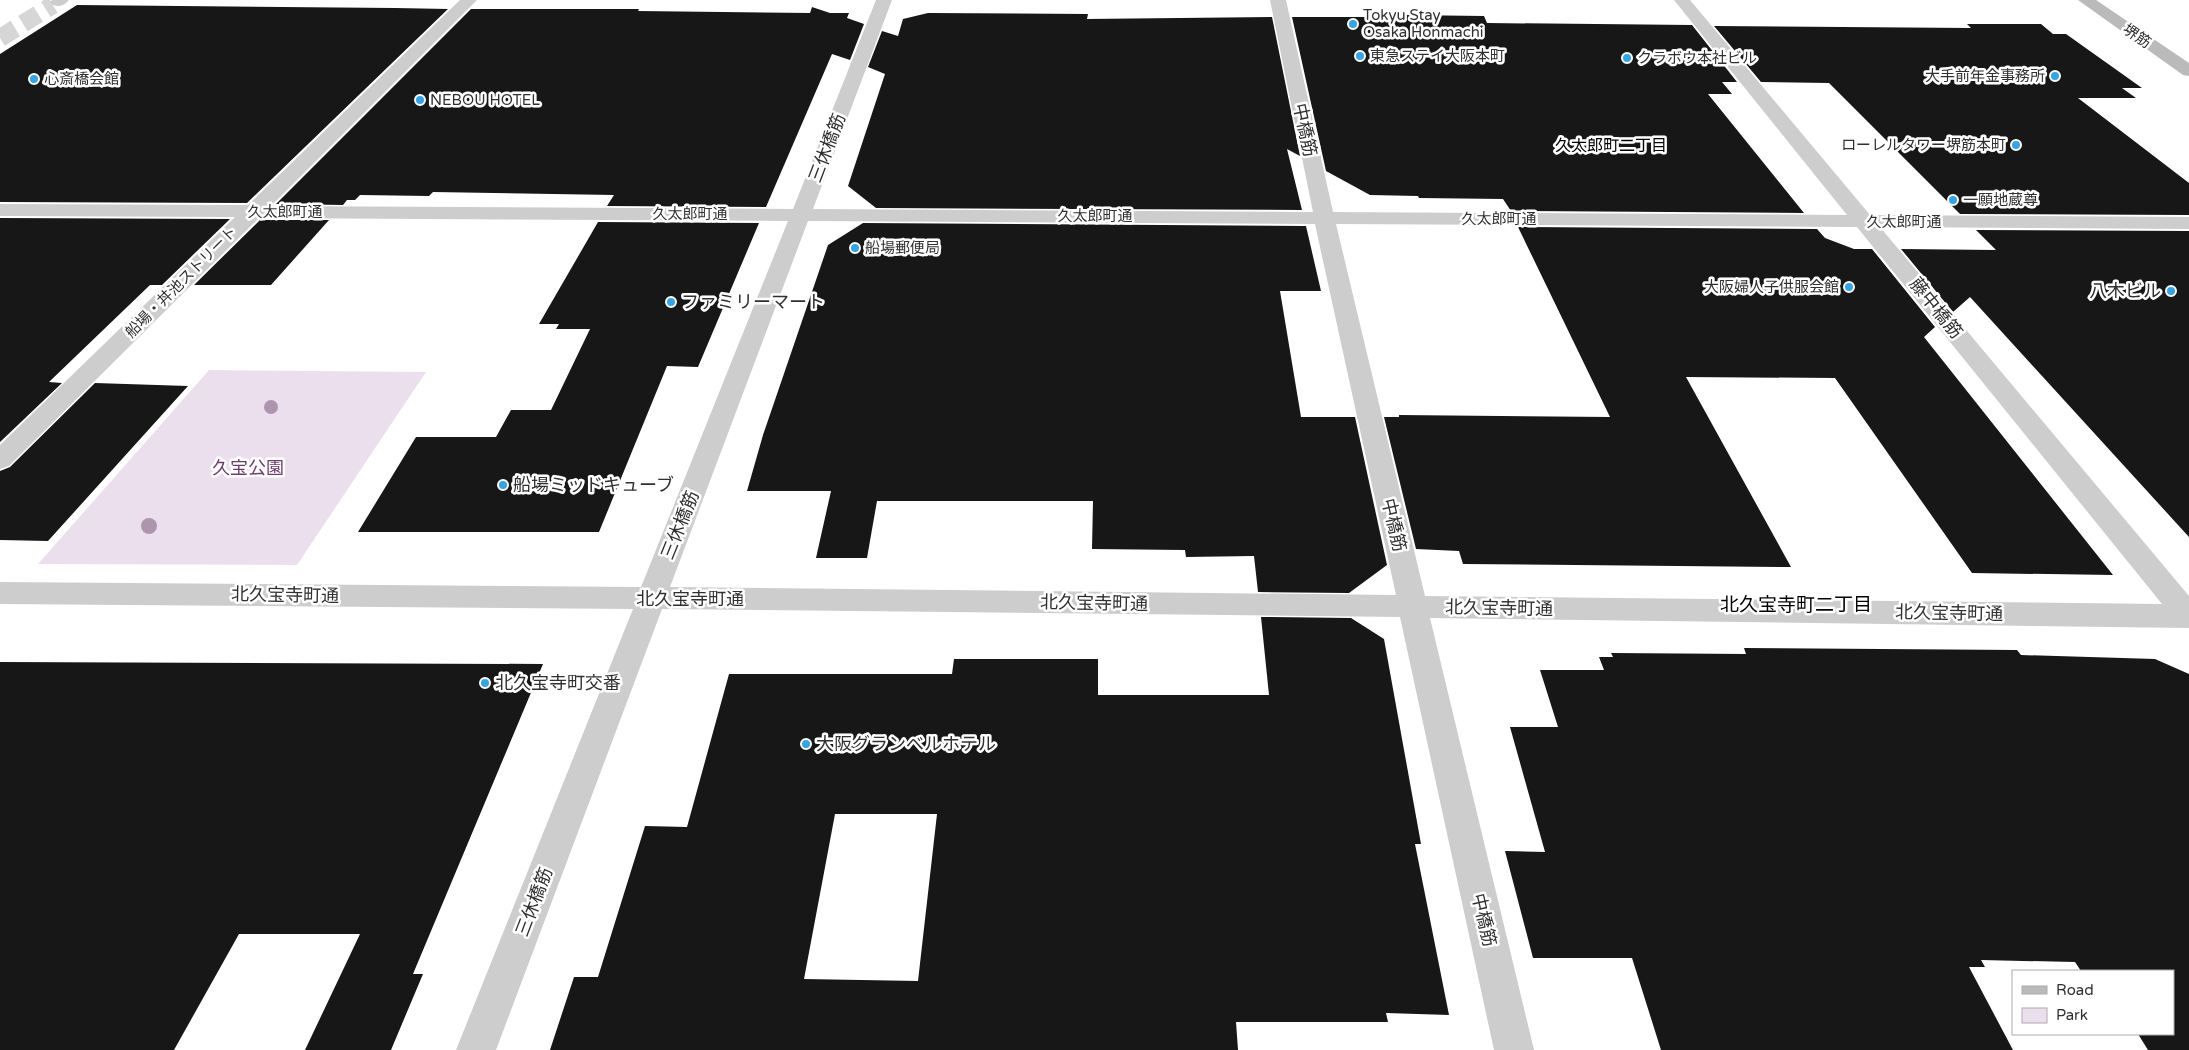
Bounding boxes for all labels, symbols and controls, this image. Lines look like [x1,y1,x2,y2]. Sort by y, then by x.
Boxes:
place label: Tokyu Stay Osaka Honmachi [1363,6,1484,41]
marker: Tokyu Stay Osaka Honmachi [1347,18,1359,30]
street label: 堺筋 [2120,20,2154,52]
place label: 東急ステイ大阪本町 [1370,47,1505,65]
place label: クラボウ本社ビル [1637,49,1757,67]
marker: 東急ステイ大阪本町 [1354,50,1366,62]
marker: クラボウ本社ビル [1621,52,1633,64]
place label: 大手前年金事務所 [1925,67,2045,85]
place label: 心斎橋会館 [44,70,119,88]
marker: 大手前年金事務所 [2049,70,2061,82]
marker: 心斎橋会館 [28,73,40,85]
place label: NEBOU HOTEL [430,91,540,109]
marker: NEBOU HOTEL [414,94,426,106]
street label: 中橋筋 [1289,101,1321,159]
street label: 三休橋筋 [804,110,850,186]
district label: 久太郎町二丁目 [1555,136,1667,156]
place label: ローレルタワー堺筋本町 [1841,136,2006,154]
marker: ローレルタワー堺筋本町 [2010,139,2022,151]
place label: 一願地蔵尊 [1963,191,2038,209]
marker: 一願地蔵尊 [1947,194,1959,206]
street label: 久太郎町通 [247,203,323,221]
street label: 久太郎町通 [652,205,728,223]
street label: 久太郎町通 [1057,207,1133,225]
street label: 久太郎町通 [1461,210,1537,228]
street label: 久太郎町通 [1866,213,1942,231]
street label: 船場・丼池ストリート [122,223,240,341]
place label: 船場郵便局 [865,239,940,257]
marker: 船場郵便局 [849,242,861,254]
street label: 藤中橋筋 [1905,273,1967,343]
place label: 大阪婦人子供服会館 [1704,278,1839,296]
place label: 八木ビル [2089,280,2161,302]
marker: 大阪婦人子供服会館 [1843,281,1855,293]
marker: 八木ビル [2165,285,2177,297]
place label: ファミリーマート [681,291,825,313]
marker: ファミリーマート [665,296,677,308]
park label: 久宝公園 [212,457,284,479]
place label: 船場ミッドキューブ [513,474,674,496]
marker: 船場ミッドキューブ [497,479,509,491]
street label: 三休橋筋 [656,488,704,562]
street label: 中橋筋 [1377,496,1411,554]
street label: 北久宝寺町通 [231,583,339,607]
street label: 北久宝寺町通 [636,588,744,610]
street label: 北久宝寺町通 [1040,591,1148,615]
district label: 北久宝寺町二丁目 [1720,594,1872,616]
street label: 北久宝寺町通 [1445,596,1553,620]
street label: 北久宝寺町通 [1895,601,2003,625]
place label: 北久宝寺町交番 [495,672,621,694]
marker: 北久宝寺町交番 [479,677,491,689]
place label: 大阪グランべルホテル [816,733,996,755]
marker: 大阪グランべルホテル [800,738,812,750]
street label: 三休橋筋 [511,864,557,940]
street label: 中橋筋 [1467,891,1501,949]
legend [2012,970,2174,1035]
text: Road [2056,981,2094,999]
text: Park [2056,1006,2088,1024]

